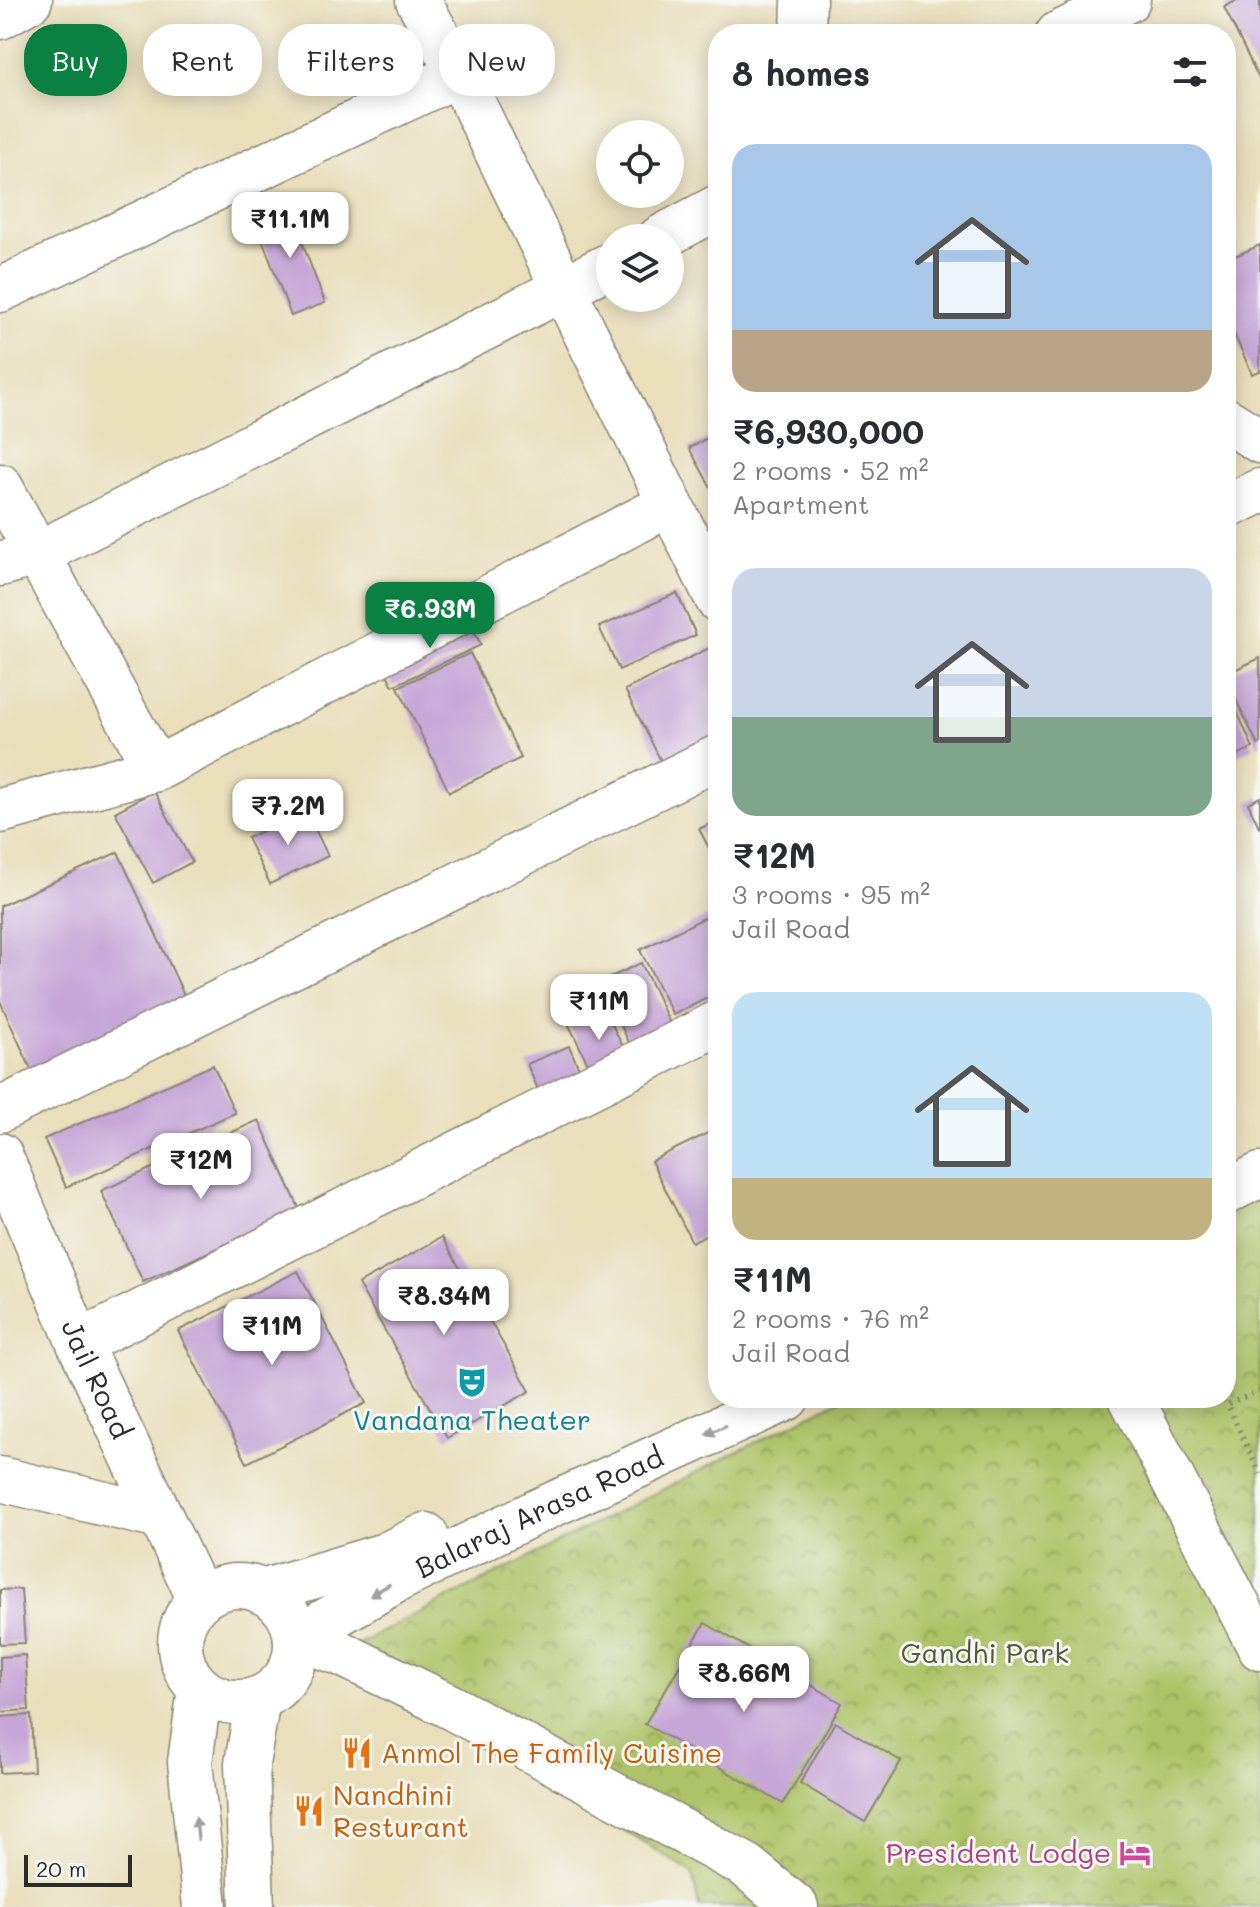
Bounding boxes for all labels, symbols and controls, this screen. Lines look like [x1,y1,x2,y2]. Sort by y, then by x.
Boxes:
chip: Buy [24,24,127,96]
chip: Rent [143,24,262,96]
chip: Filters [278,24,423,96]
chip: New [439,24,555,96]
text: 8 homes [732,50,870,95]
icon: filters [1168,50,1212,94]
map controls [596,120,684,312]
button: locate [596,120,684,208]
pin: ₹11.1M [225,192,355,260]
icon: home [900,196,1044,340]
text: ₹11.1M [250,201,330,235]
button: layers [596,224,684,312]
text: ₹6,930,000 [732,408,924,453]
text: 2 rooms · 52 m² [732,453,929,487]
text: Apartment [732,487,869,521]
pin: ₹6.93M [365,582,495,650]
text: ₹6.93M [383,591,477,625]
icon: home [900,620,1044,764]
pin: ₹7.2M [232,779,344,847]
text: ₹7.2M [250,788,326,822]
text: ₹12M [732,832,816,877]
text: 3 rooms · 95 m² [732,877,930,911]
text: Jail Road [732,911,850,945]
pin: ₹11M [552,974,646,1042]
text: ₹11M [568,983,630,1017]
icon: home [900,1044,1044,1188]
pin: ₹12M [154,1133,248,1201]
text: ₹12M [169,1142,233,1176]
text: ₹11M [732,1256,812,1301]
pin: ₹8.34M [379,1269,509,1337]
text: ₹8.34M [397,1278,491,1312]
pin: ₹11M [225,1299,319,1367]
text: 2 rooms · 76 m² [732,1301,929,1335]
text: ₹11M [241,1308,303,1342]
street label: Jail Road [54,1314,140,1444]
text: Jail Road [732,1335,850,1369]
theatre icon: Vandana Theater [455,1365,489,1399]
place label: Vandana Theater [353,1401,591,1437]
one-way arrow [704,1423,727,1437]
street label: Balaraj Arasa Road [409,1438,668,1585]
one-way arrow [369,1583,391,1597]
park label: Gandhi Park [901,1634,1069,1670]
pin: ₹8.66M [679,1646,809,1714]
text: ₹8.66M [697,1655,791,1689]
place label: Anmol The Family Cuisine [381,1734,722,1770]
restaurant icon: Anmol The Family Cuisine [340,1736,374,1770]
place label: Nandhini Resturant [333,1776,469,1844]
restaurant icon: Nandhini Resturant [292,1794,326,1828]
one-way arrow [191,1816,204,1841]
place label: President Lodge [886,1834,1111,1870]
hotel icon: President Lodge [1118,1836,1152,1870]
scale bar [24,1851,132,1887]
text: 20 m [36,1854,86,1883]

